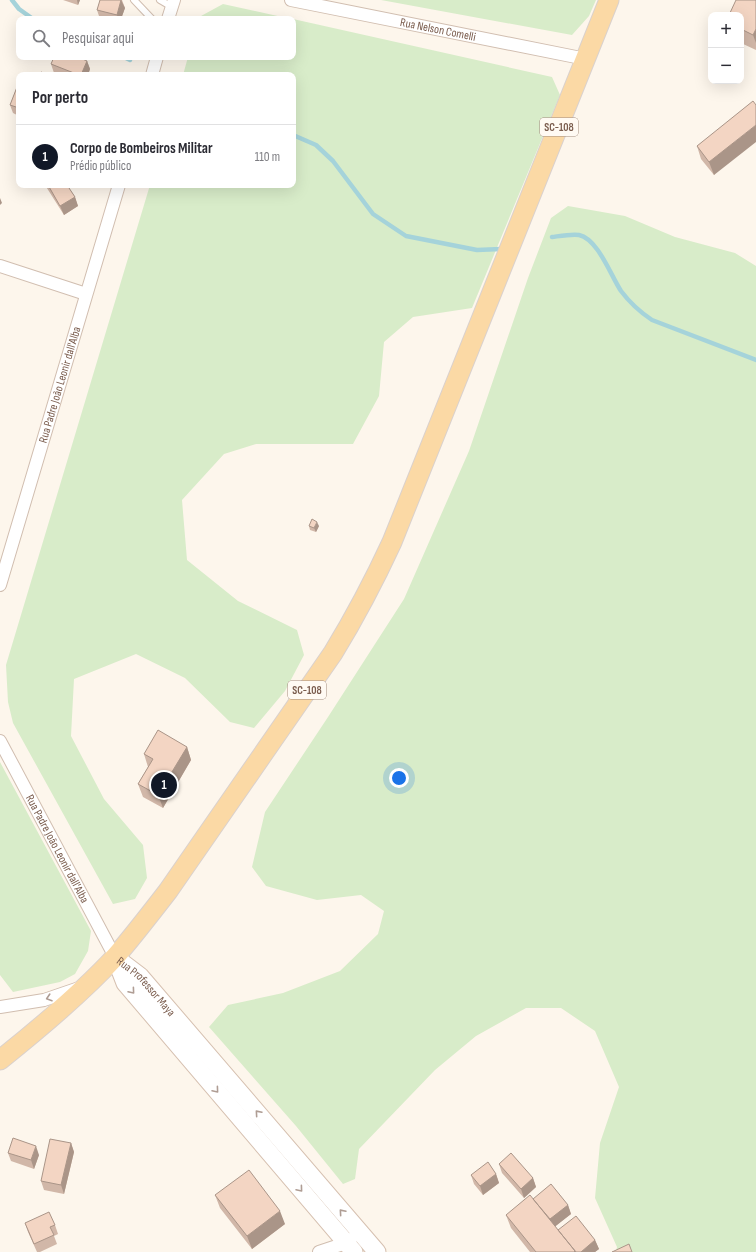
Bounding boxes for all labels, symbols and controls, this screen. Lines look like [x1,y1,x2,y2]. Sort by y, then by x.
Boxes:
map controls [708,12,744,84]
button: + [708,12,744,48]
street label: Rua Nelson Comelli [399,15,477,45]
search box [16,16,296,60]
icon: search [30,27,52,49]
text: Pesquisar aqui [62,29,134,48]
button: − [708,48,744,84]
text: Por perto [32,88,88,108]
road number: SC-108 [540,118,578,136]
text: Corpo de Bombeiros Militar [70,139,213,158]
text: 1 [42,149,48,165]
text: 110 m [255,149,280,165]
text: Prédio público [70,158,131,174]
street label: Rua Padre João Leonir dall'Alba [36,324,85,445]
road number: SC-108 [288,681,326,699]
your location [389,768,409,788]
pin: 1 [151,770,177,800]
street label: Rua Padre João Leonir dall'Alba [22,792,92,906]
street label: Rua Professor Maya [113,954,179,1020]
one-way arrow [127,987,134,994]
one-way arrow [46,993,53,1002]
one-way arrow [212,1086,219,1093]
one-way arrow [255,1111,262,1118]
one-way arrow [296,1185,303,1192]
one-way arrow [340,1209,347,1217]

